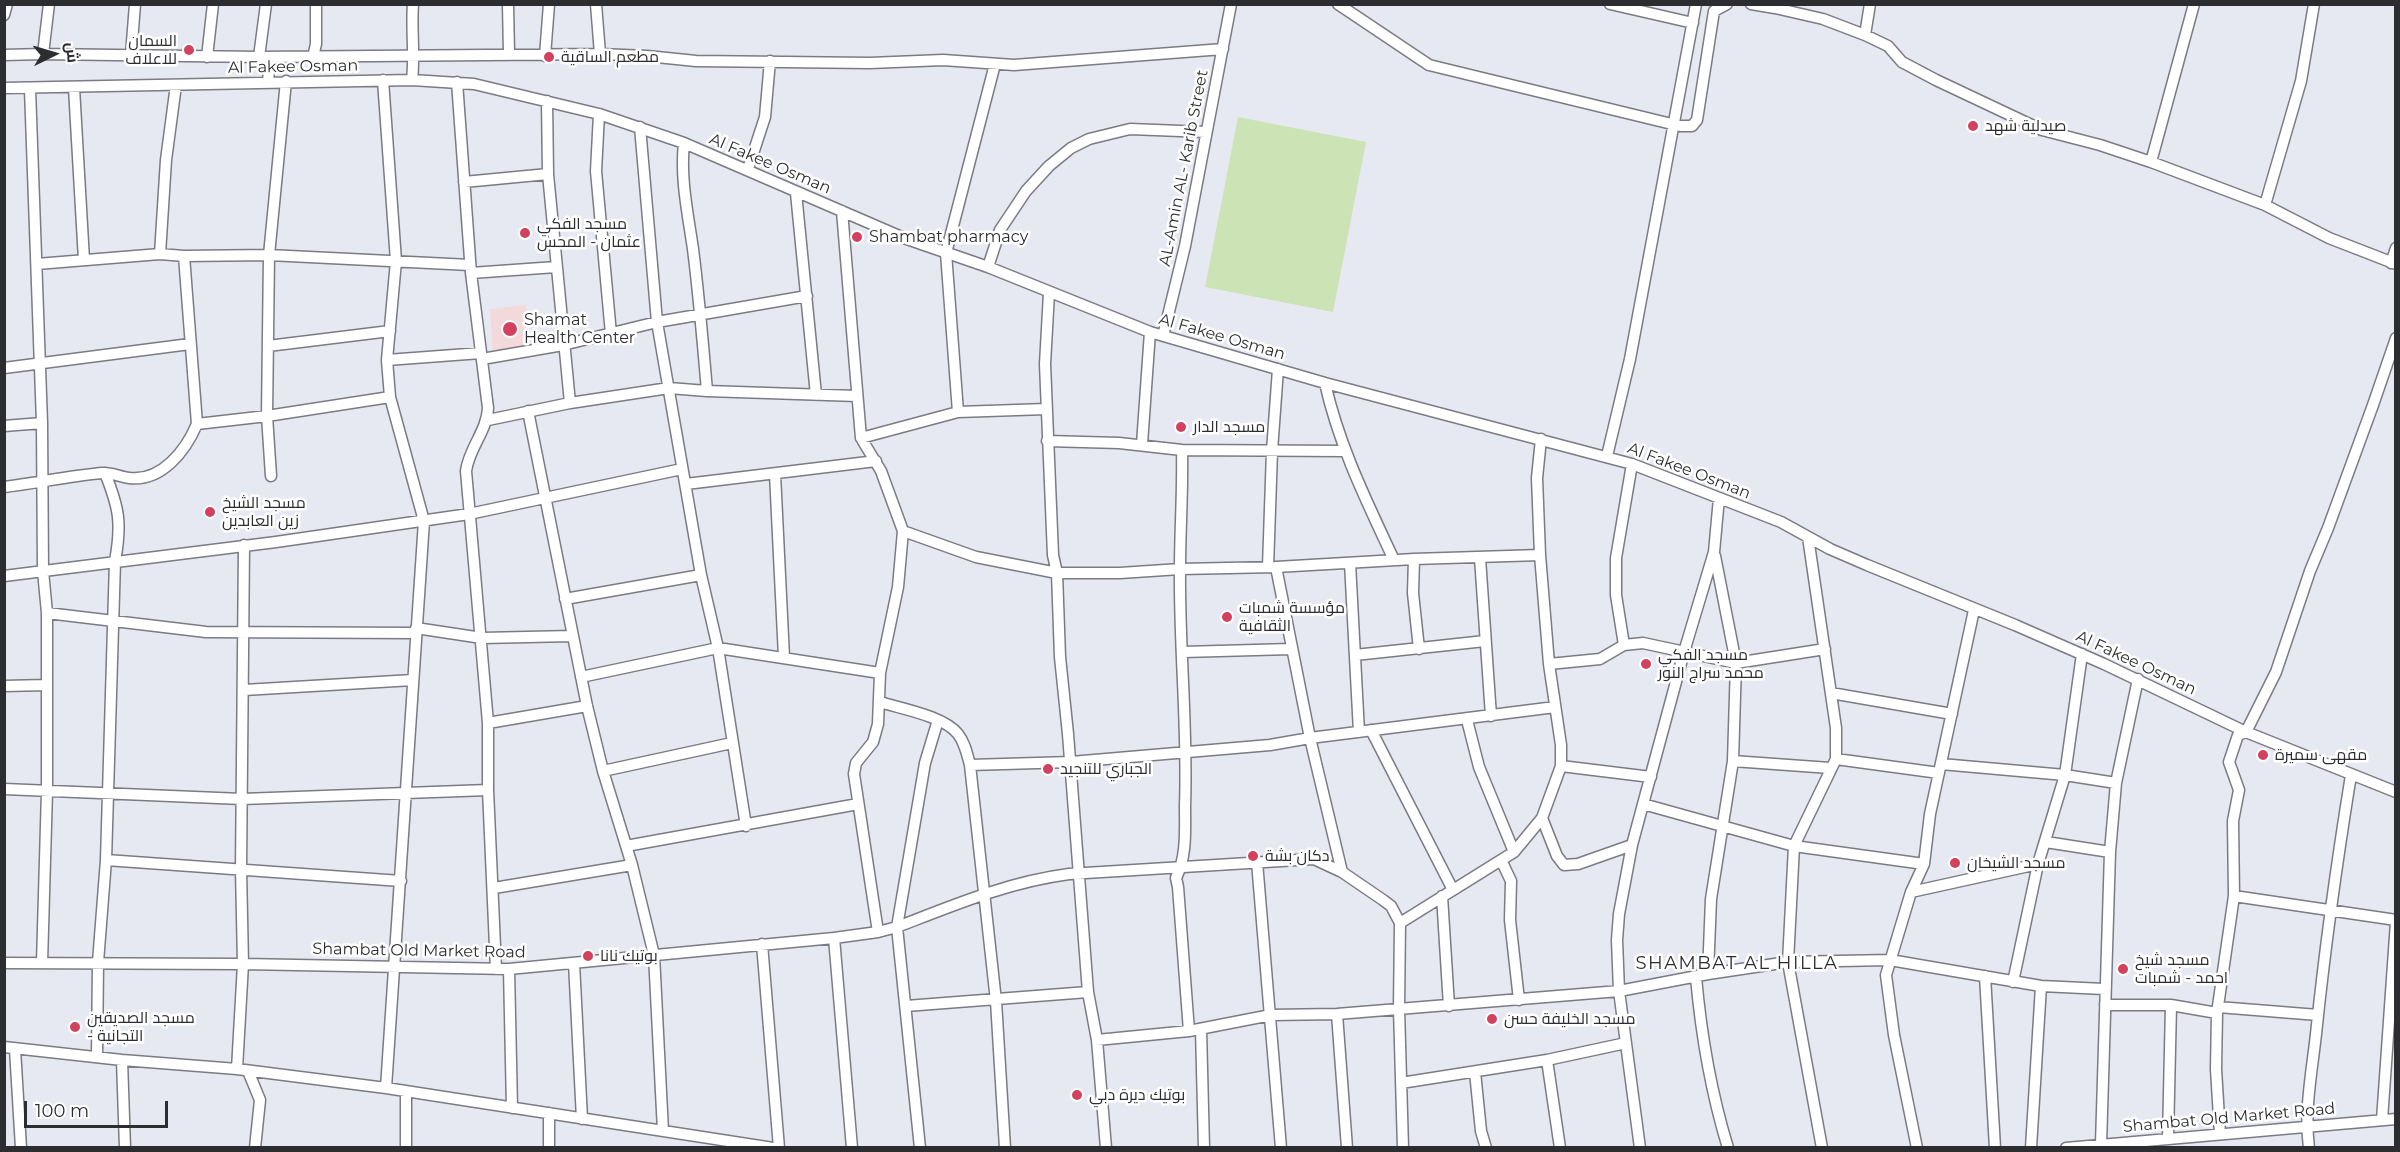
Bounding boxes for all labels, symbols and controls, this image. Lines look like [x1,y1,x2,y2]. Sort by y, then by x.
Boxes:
north arrow [24,24,84,84]
place label: السمان للاعلاف [125,31,177,69]
text: ش [62,41,83,63]
marker: السمان للاعلاف [182,43,196,57]
place label: مطعم الساقية [561,47,659,67]
marker: مطعم الساقية [542,50,556,64]
street label: Al Fakee Osman [228,56,358,78]
street label: AL-Amin AL- Karib Street [1156,68,1212,268]
place label: صيدلية شهد [1985,116,2066,136]
marker: صيدلية شهد [1966,119,1980,133]
street label: Al Fakee Osman [706,130,834,198]
place label: مسجد الفكي عثمان - المحس [537,214,641,252]
marker: مسجد الفكي عثمان - المحس [518,226,532,240]
place label: Shambat pharmacy [869,227,1028,247]
marker: Shambat pharmacy [850,230,864,244]
place label: Shamat Health Center [524,310,635,348]
street label: Al Fakee Osman [1157,310,1287,364]
marker: Shamat Health Center [501,320,519,338]
place label: مسجد الدار [1193,417,1265,437]
marker: مسجد الدار [1174,420,1188,434]
street label: Al Fakee Osman [1625,439,1753,503]
place label: مسجد الشيخ زين العابدين [222,493,306,531]
marker: مسجد الشيخ زين العابدين [203,505,217,519]
place label: مؤسسة شمبات الثقافية [1239,598,1345,636]
marker: مؤسسة شمبات الثقافية [1220,610,1234,624]
street label: Al Fakee Osman [2073,627,2199,699]
place label: مسجد الفكي محمد سراج النور [1658,645,1764,683]
marker: مسجد الفكي محمد سراج النور [1639,657,1653,671]
place label: مقهى سميرة [2275,745,2367,765]
marker: مقهى سميرة [2256,748,2270,762]
place label: الجباري للتنجيد [1060,759,1152,779]
marker: الجباري للتنجيد [1041,762,1055,776]
place label: دكان بشة [1265,846,1330,866]
marker: دكان بشة [1246,849,1260,863]
place label: مسجد الشيخان [1967,853,2066,873]
marker: مسجد الشيخان [1948,856,1962,870]
street label: Shambat Old Market Road [312,940,526,962]
place label: بوتيك نانا [600,946,658,966]
marker: بوتيك نانا [581,949,595,963]
place label: مسجد شيخ احمد - شمبات [2135,950,2228,988]
district label: SHAMBAT AL HILLA [1635,953,1839,975]
marker: مسجد شيخ احمد - شمبات [2116,962,2130,976]
place label: مسجد الصديقين - التجانية [87,1008,195,1046]
place label: مسجد الخليفة حسن [1504,1009,1636,1029]
marker: مسجد الخليفة حسن [1485,1012,1499,1026]
marker: مسجد الصديقين - التجانية [68,1020,82,1034]
place label: بوتيك ديرة دبي [1089,1085,1185,1105]
marker: بوتيك ديرة دبي [1070,1088,1084,1102]
scale bar [27,1089,171,1127]
street label: Shambat Old Market Road [2122,1099,2336,1137]
text: 100 m [35,1100,89,1122]

